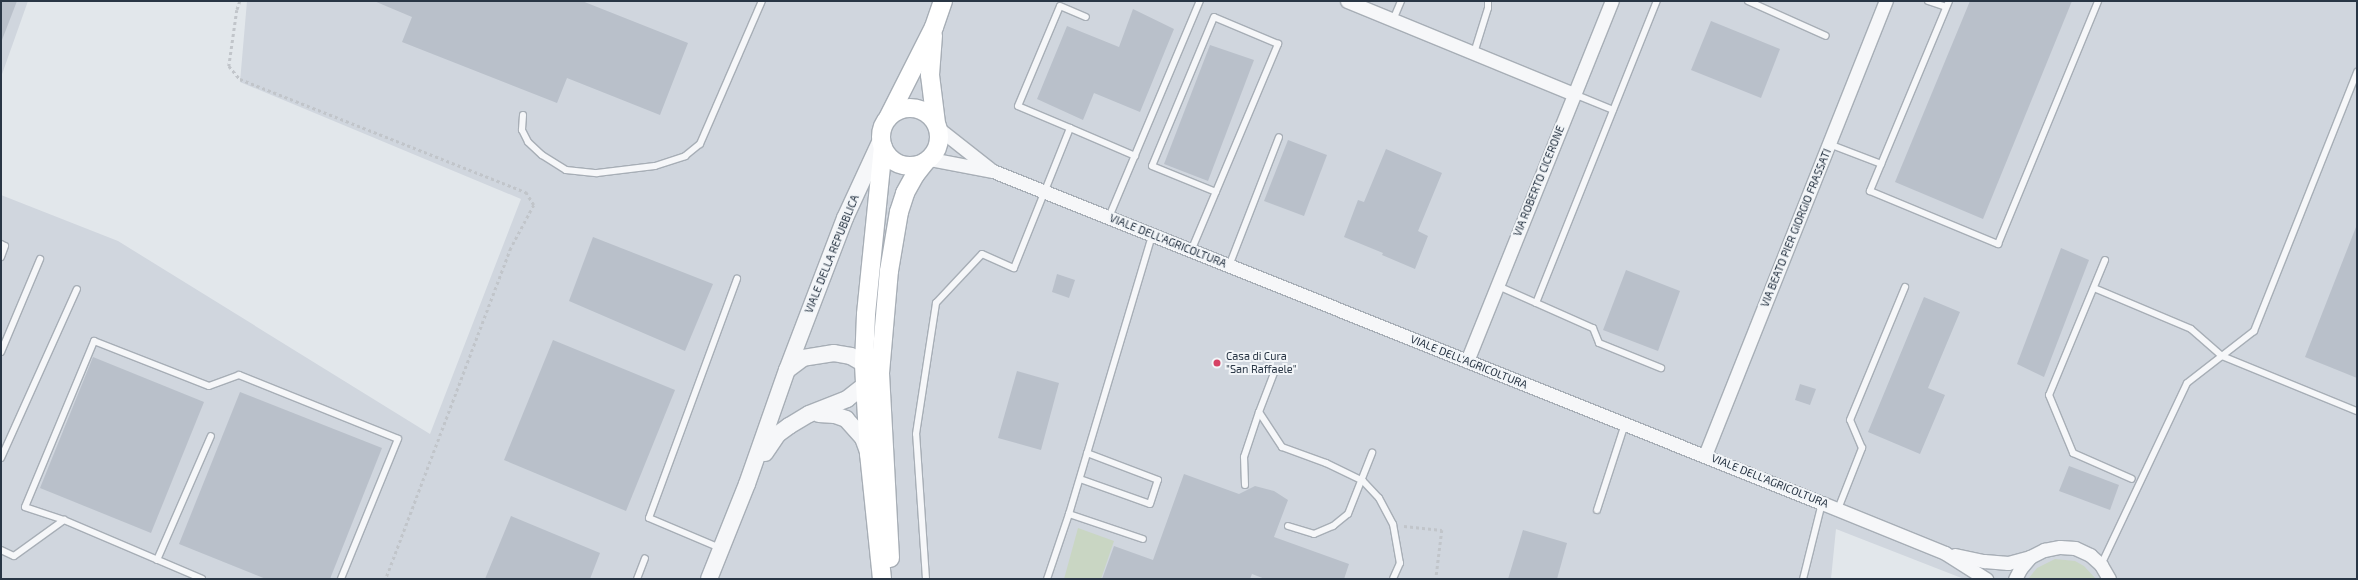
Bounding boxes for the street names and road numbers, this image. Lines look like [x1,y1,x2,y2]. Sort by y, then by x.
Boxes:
street label: VIA ROBERTO CICERONE [1511,124,1567,238]
street label: VIA BEATO PIER GIORGIO FRASSATI [1758,147,1834,309]
street label: VIALE DELLA REPUBBLICA [802,193,862,315]
street label: VIALE DELL'AGRICOLTURA [1108,211,1228,271]
street label: VIALE DELL'AGRICOLTURA [1409,332,1529,392]
street label: VIALE DELL'AGRICOLTURA [1710,451,1830,511]

